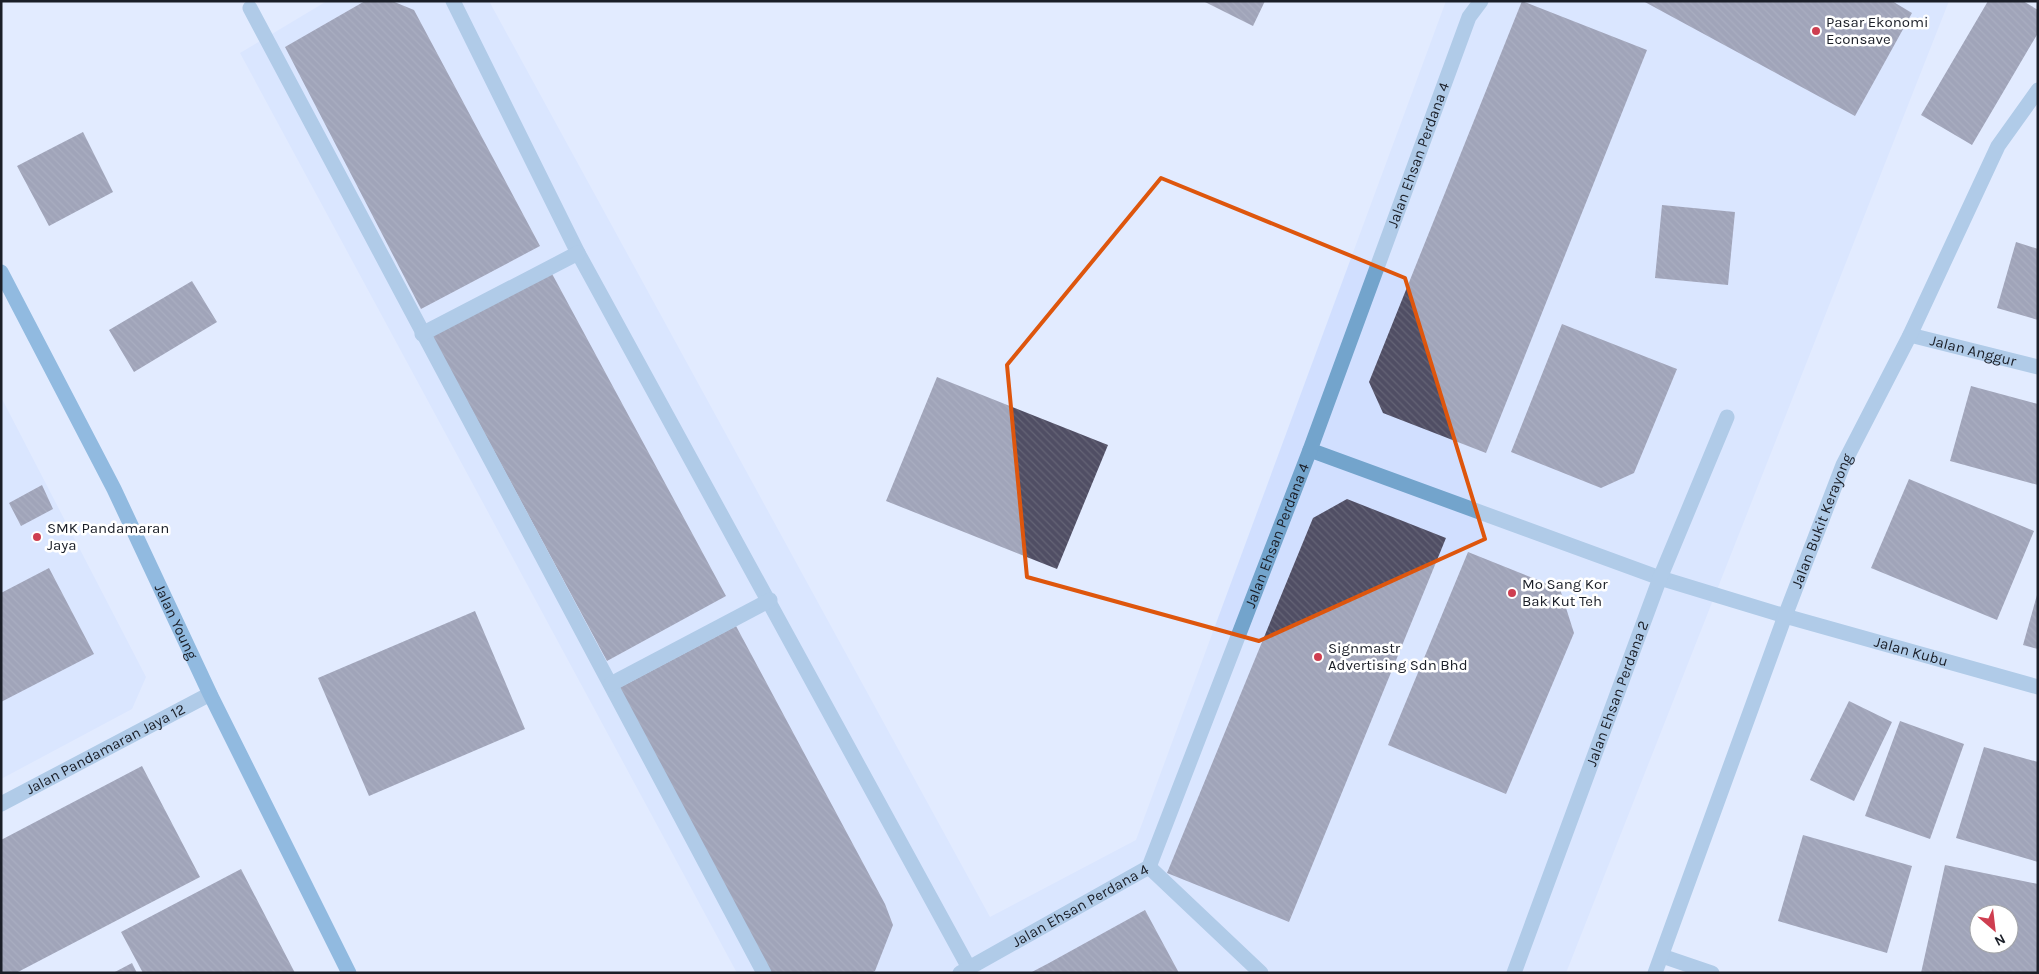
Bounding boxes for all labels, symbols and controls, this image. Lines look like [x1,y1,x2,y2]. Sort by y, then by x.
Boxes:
place label: Pasar Ekonomi Econsave [1826,13,1929,48]
marker: Pasar Ekonomi Econsave [1810,25,1822,37]
street label: Jalan Ehsan Perdana 4 [1383,79,1453,230]
street label: Jalan Anggur [1928,331,2019,370]
street label: Jalan Bukit Kerayong [1788,450,1857,591]
street label: Jalan Ehsan Perdana 4 [1241,460,1313,610]
place label: SMK Pandamaran Jaya [47,519,169,554]
marker: SMK Pandamaran Jaya [31,531,43,543]
place label: Mo Sang Kor Bak Kut Teh [1522,575,1608,610]
street label: Jalan Young [151,581,202,663]
marker: Mo Sang Kor Bak Kut Teh [1506,587,1518,599]
street label: Jalan Ehsan Perdana 2 [1582,618,1652,769]
street label: Jalan Kubu [1872,633,1950,670]
place label: Signmastr Advertising Sdn Bhd [1328,639,1468,674]
marker: Signmastr Advertising Sdn Bhd [1312,651,1324,663]
street label: Jalan Pandamaran Jaya 12 [23,700,188,798]
street label: Jalan Ehsan Perdana 4 [1009,860,1152,951]
north arrow [1969,904,2019,954]
text: N [1991,930,2008,950]

